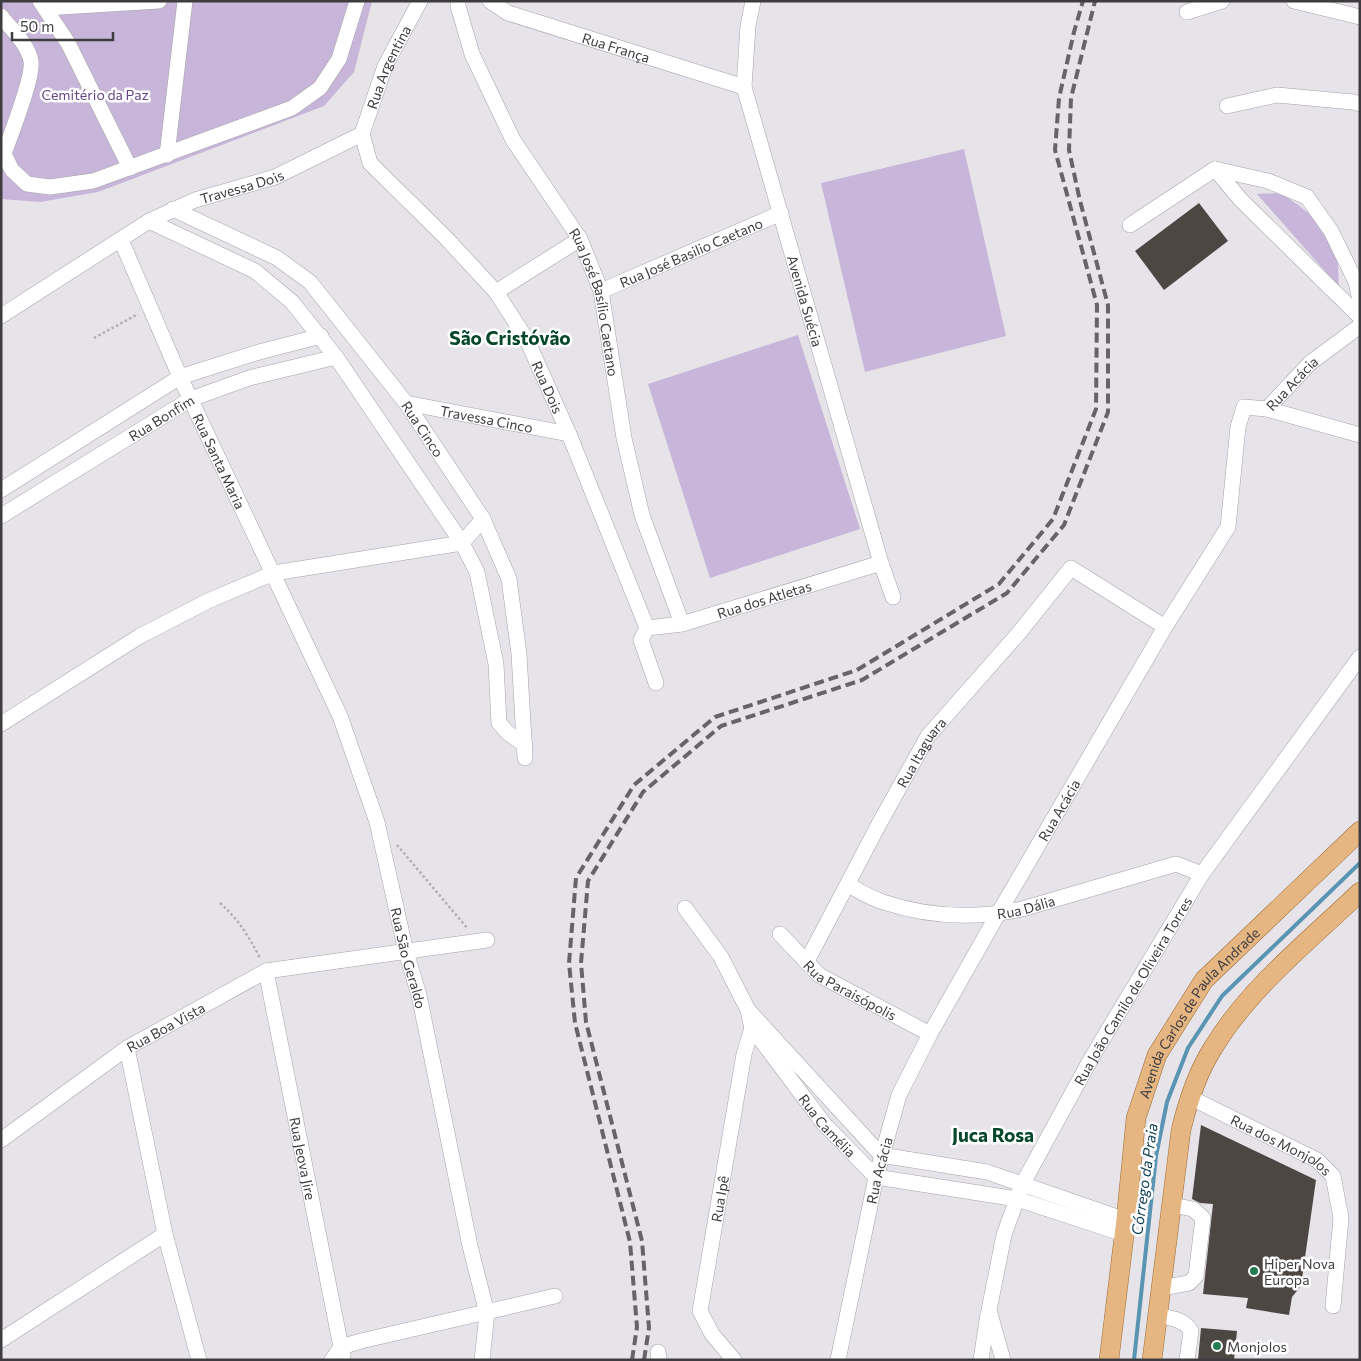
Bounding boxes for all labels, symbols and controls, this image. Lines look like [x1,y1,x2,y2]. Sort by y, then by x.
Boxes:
scale bar [12,10,114,42]
text: 50 m [20,17,54,35]
street label: Rua Argentina [363,22,414,111]
street label: Rua França [580,28,652,66]
park label: Cemitério da Paz [41,86,149,103]
street label: Travessa Dois [198,166,286,207]
street label: Rua José Basilio Caetano [617,214,765,290]
street label: Rua José Basílio Caetano [566,224,623,378]
street label: Avenida Suécia [784,253,827,348]
district label: São Cristóvão [449,326,571,349]
street label: Rua Acácia [1262,352,1321,414]
street label: Rua Dois [529,358,567,416]
street label: Rua Bonfim [125,391,197,444]
street label: Rua Cinco [398,397,448,460]
street label: Travessa Cinco [439,401,534,435]
street label: Rua Santa Maria [190,410,249,511]
street label: Rua dos Atletas [715,576,813,621]
street label: Rua Itaguara [893,714,949,790]
street label: Rua Acácia [1034,776,1083,844]
street label: Rua Dália [996,891,1057,922]
street label: Rua João Camilo de Oliveira Torres [1070,893,1195,1088]
street label: Rua São Geraldo [388,906,430,1010]
street label: Avenida Carlos de Paula Andrade [1135,924,1262,1100]
street label: Rua Paraisópolis [801,956,900,1023]
street label: Rua Boa Vista [123,998,208,1055]
street label: Rua Camélia [796,1090,860,1160]
street label: Rua dos Monjolos [1228,1110,1335,1178]
street label: Rua Jeova Jire [287,1115,320,1201]
water label: Córrego da Praia [1127,1122,1161,1236]
district label: Juca Rosa [952,1123,1034,1146]
street label: Rua Acácia [862,1135,895,1205]
street label: Rua Ipê [707,1174,732,1223]
place label: Hiper Nova Europa [1264,1255,1335,1288]
marker: Hiper Nova Europa [1248,1265,1260,1277]
place label: Monjolos [1227,1338,1287,1355]
marker: Monjolos [1211,1340,1223,1352]

